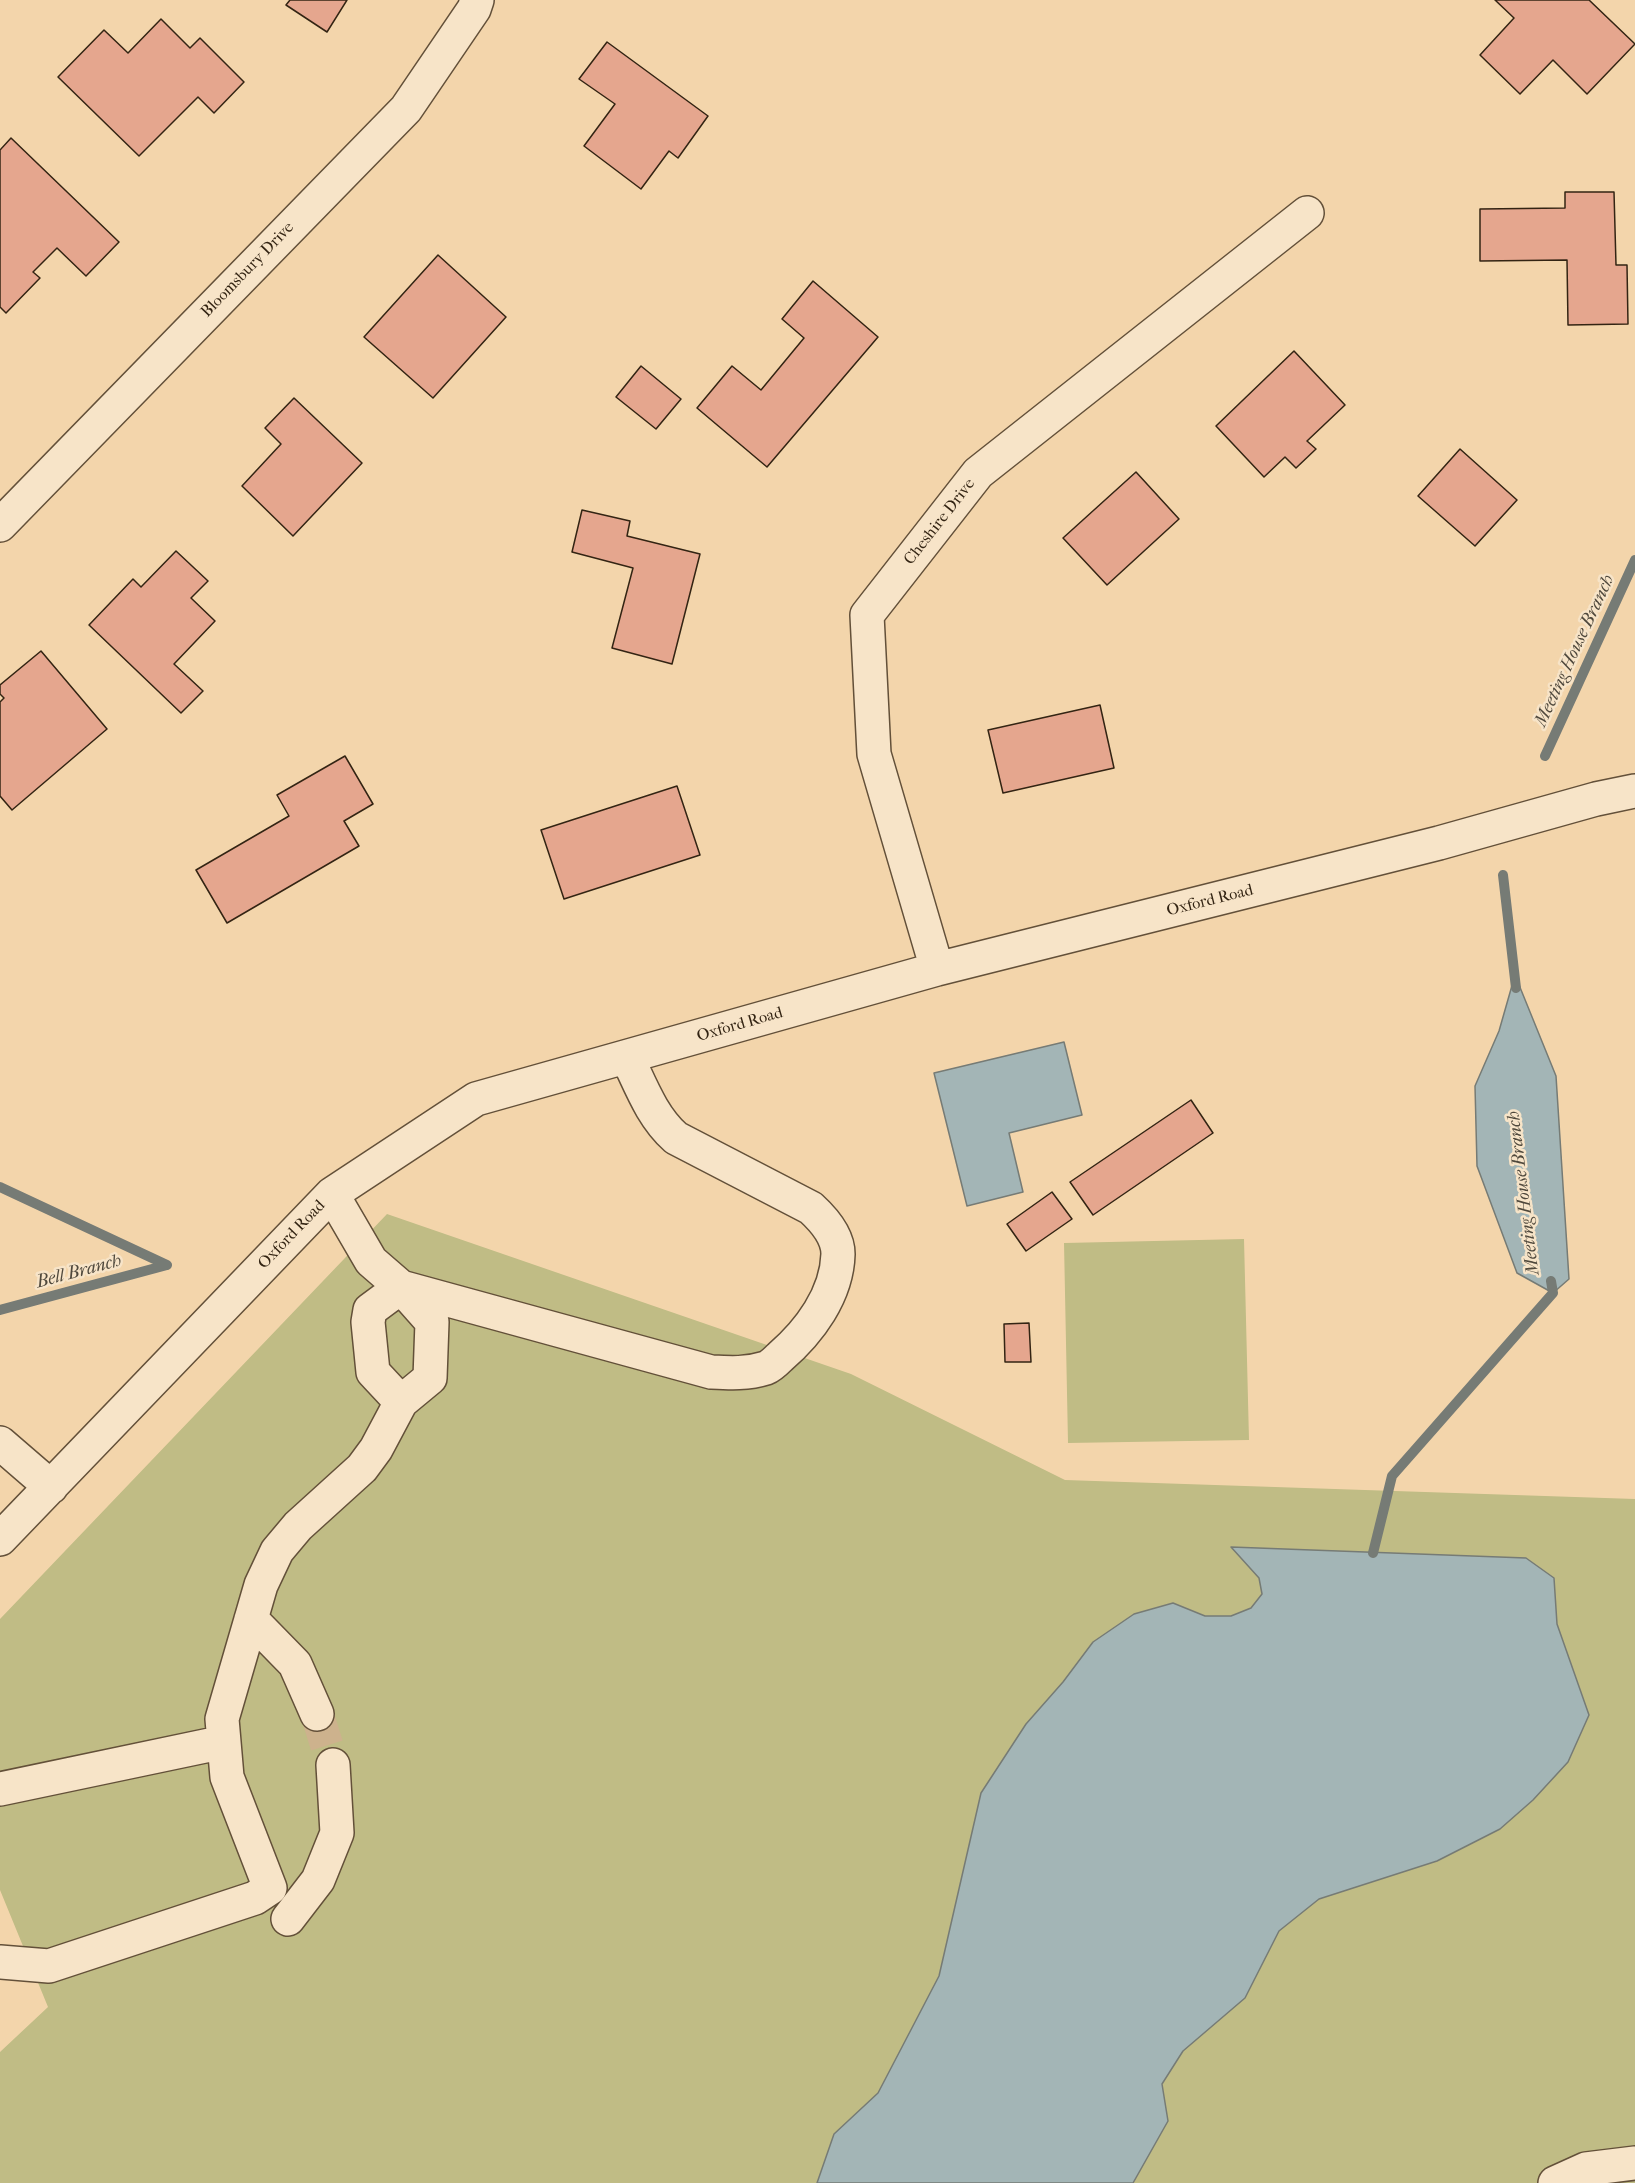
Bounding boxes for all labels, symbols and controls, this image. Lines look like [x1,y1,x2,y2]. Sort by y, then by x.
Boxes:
street label: Bloomsbury Drive [198,218,298,322]
street label: Cheshire Drive [900,475,980,569]
water label: Meeting House Branch [1530,572,1620,730]
street label: Oxford Road [1165,881,1255,921]
street label: Oxford Road [695,1004,785,1046]
water label: Meeting House Branch [1503,1110,1545,1276]
street label: Oxford Road [254,1197,330,1273]
water label: Bell Branch [34,1250,124,1294]

